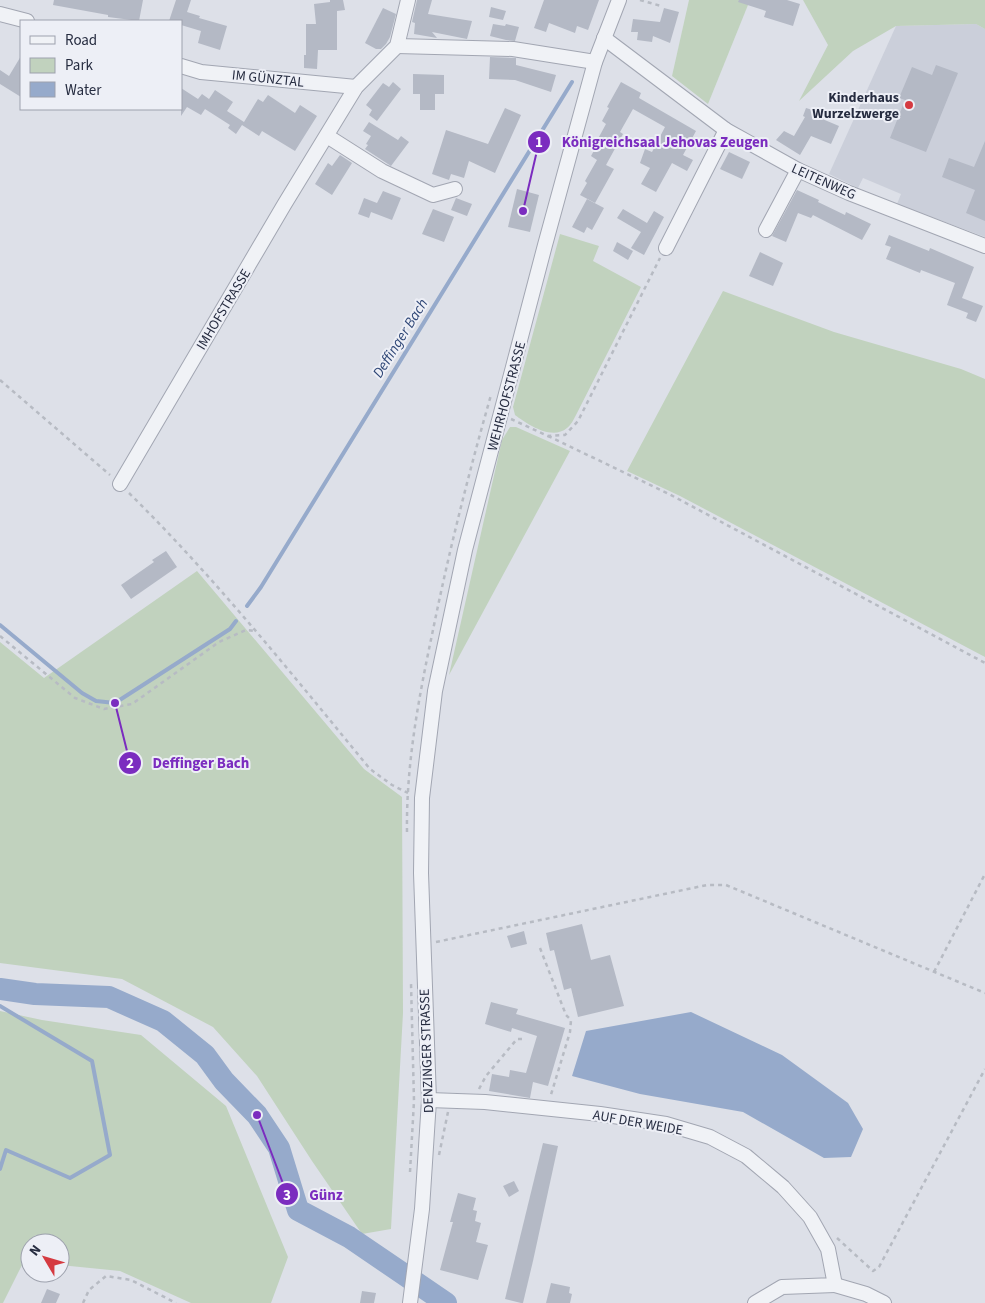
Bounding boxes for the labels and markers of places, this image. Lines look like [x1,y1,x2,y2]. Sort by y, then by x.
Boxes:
place label: Kinderhaus Wurzelzwerge [812,88,899,124]
marker: Kinderhaus Wurzelzwerge [903,99,915,111]
callout: Königreichsaal Jehovas Zeugen [527,127,779,157]
callout: Deffinger Bach [118,748,260,778]
callout: Günz [274,1179,353,1209]

